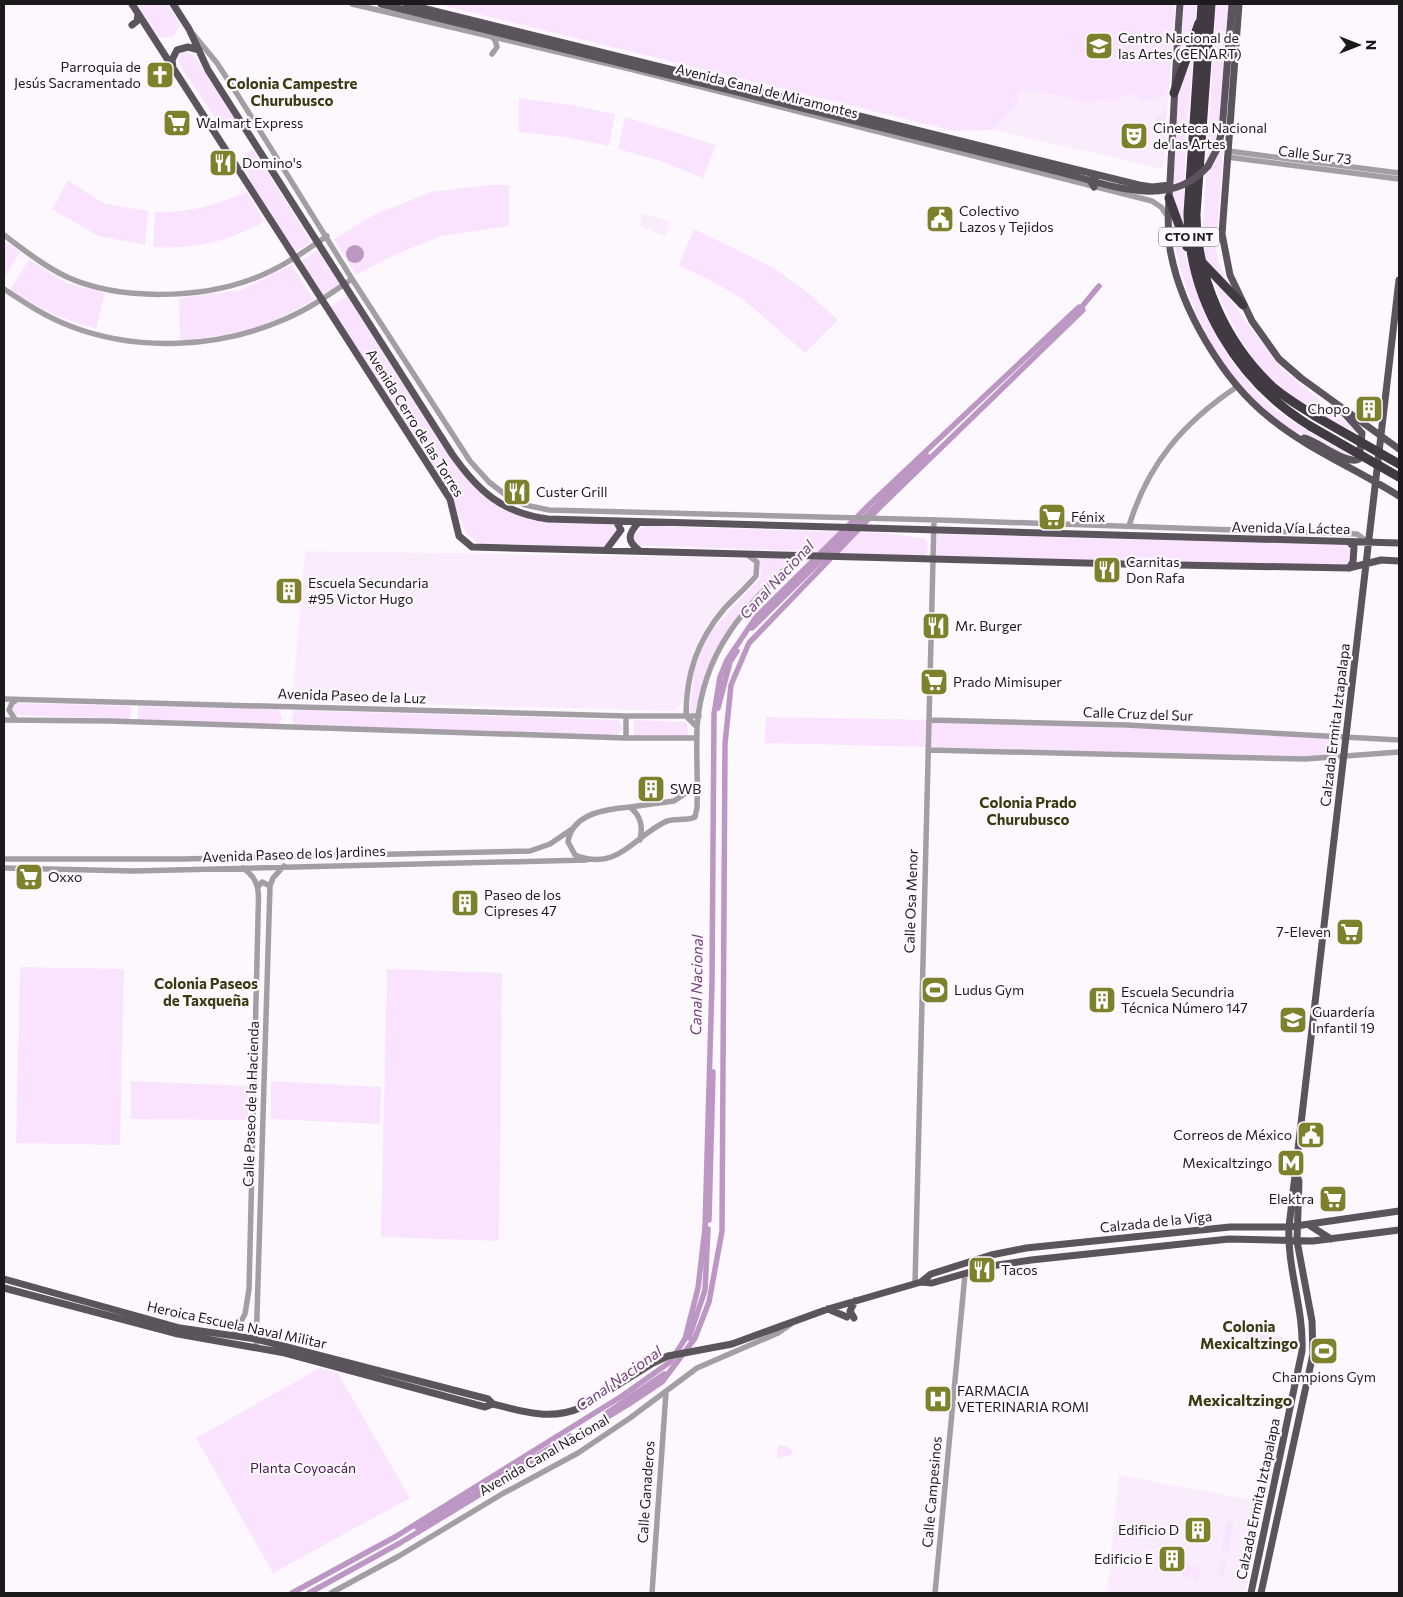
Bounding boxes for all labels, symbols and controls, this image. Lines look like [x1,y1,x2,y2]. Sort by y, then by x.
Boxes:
north arrow [1333,20,1383,70]
place label: Centro Nacional de las Artes (CENART) [1118,29,1242,62]
school or university icon: Centro Nacional de las Artes (CENART) [1084,31,1114,61]
text: N [1363,40,1380,50]
place label: Parroquia de Jesús Sacramentado [14,58,141,91]
church icon: Parroquia de Jesús Sacramentado [145,60,175,90]
street label: Avenida Canal de Miramontes [674,60,860,121]
district label: Colonia Campestre Churubusco [226,74,358,109]
supermarket icon: Walmart Express [162,108,192,138]
place label: Walmart Express [196,114,303,131]
place label: Cineteca Nacional de las Artes [1153,119,1267,152]
theatre icon: Cineteca Nacional de las Artes [1119,121,1149,151]
street label: Calle Sur 73 [1277,142,1353,167]
restaurant icon: Domino's [208,148,238,178]
place label: Domino's [242,154,302,171]
place label: Colectivo Lazos y Tejidos [959,202,1054,235]
public building icon: Colectivo Lazos y Tejidos [925,204,955,234]
road number: CTO INT [1159,228,1219,246]
street label: Avenida Cerro de las Torres [363,346,468,500]
building icon: Chopo [1354,394,1384,424]
place label: Chopo [1307,400,1350,417]
restaurant icon: Custer Grill [502,477,532,507]
place label: Custer Grill [536,483,608,500]
supermarket icon: Fénix [1037,502,1067,532]
place label: Fénix [1071,508,1106,525]
street label: Avenida Vía Láctea [1231,518,1351,537]
water label: Canal Nacional [735,535,818,622]
place label: Carnitas Don Rafa [1126,553,1185,586]
restaurant icon: Carnitas Don Rafa [1092,555,1122,585]
place label: Escuela Secundaria #95 Victor Hugo [308,574,429,607]
building icon: Escuela Secundaria #95 Victor Hugo [274,576,304,606]
restaurant icon: Mr. Burger [921,611,951,641]
place label: Mr. Burger [955,617,1023,634]
street label: Calzada Ermita Iztapalapa [1316,642,1353,808]
supermarket icon: Prado Mimisuper [919,667,949,697]
place label: Prado Mimisuper [953,673,1062,690]
street label: Avenida Paseo de la Luz [277,684,427,707]
street label: Calle Cruz del Sur [1083,703,1194,724]
building icon: SWB [636,774,666,804]
place label: SWB [670,780,701,797]
district label: Colonia Prado Churubusco [979,793,1077,828]
street label: Avenida Paseo de los Jardines [202,842,386,865]
street label: Calle Osa Menor [900,848,921,954]
supermarket icon: Oxxo [14,862,44,892]
place label: Oxxo [48,868,82,885]
place label: Paseo de los Cipreses 47 [484,886,561,919]
building icon: Paseo de los Cipreses 47 [450,888,480,918]
supermarket icon: 7-Eleven [1335,917,1365,947]
place label: 7-Eleven [1276,923,1331,940]
water label: Canal Nacional [686,933,706,1036]
district label: Colonia Paseos de Taxqueña [154,974,258,1009]
sports icon: Ludus Gym [920,975,950,1005]
place label: Ludus Gym [954,981,1024,998]
place label: Escuela Secundria Técnica Número 147 [1121,983,1248,1016]
building icon: Escuela Secundria Técnica Número 147 [1087,985,1117,1015]
place label: Guardería Infantil 19 [1312,1003,1375,1036]
school or university icon: Guardería Infantil 19 [1278,1005,1308,1035]
street label: Calle Paseo de la Hacienda [239,1021,262,1187]
public building icon: Correos de México [1296,1120,1326,1150]
place label: Correos de México [1173,1126,1292,1143]
metro station icon: Mexicaltzingo [1276,1148,1306,1178]
place label: Mexicaltzingo [1182,1154,1272,1171]
supermarket icon: Elektra [1318,1184,1348,1214]
place label: Elektra [1269,1190,1314,1207]
street label: Calzada de la Viga [1099,1207,1213,1236]
restaurant icon: Tacos [967,1255,997,1285]
place label: Tacos [1001,1261,1038,1278]
street label: Heroica Escuela Naval Militar [146,1297,329,1352]
district label: Colonia Mexicaltzingo [1200,1317,1298,1352]
sports icon: Champions Gym [1309,1336,1339,1366]
water label: Canal Nacional [572,1341,666,1414]
place label: Champions Gym [1272,1368,1376,1385]
place label: FARMACIA VETERINARIA ROMI [957,1382,1089,1415]
hospital icon: FARMACIA VETERINARIA ROMI [923,1384,953,1414]
district label: Mexicaltzingo [1188,1390,1293,1409]
street label: Avenida Canal Nacional [476,1410,612,1499]
street label: Calzada Ermita Iztapalapa [1232,1417,1283,1581]
street label: Calle Campesinos [918,1436,945,1548]
street label: Calle Ganaderos [633,1440,658,1544]
park label: Planta Coyoacán [250,1459,356,1476]
building icon: Edificio D [1183,1515,1213,1545]
place label: Edificio D [1118,1521,1179,1538]
building icon: Edificio E [1157,1544,1187,1574]
place label: Edificio E [1094,1550,1153,1567]

